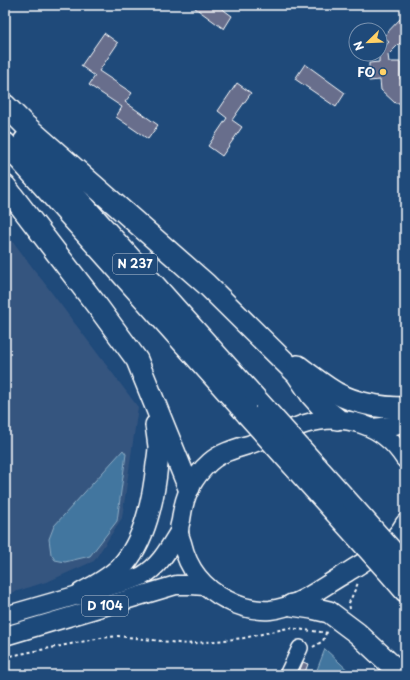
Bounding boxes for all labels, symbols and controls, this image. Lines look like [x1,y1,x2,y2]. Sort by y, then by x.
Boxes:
north arrow [348,22,388,62]
text: N [349,39,368,53]
place label: FO [357,62,375,81]
marker: FO [378,67,388,77]
road number: N 237 [113,254,157,274]
road number: D 104 [82,596,128,616]

